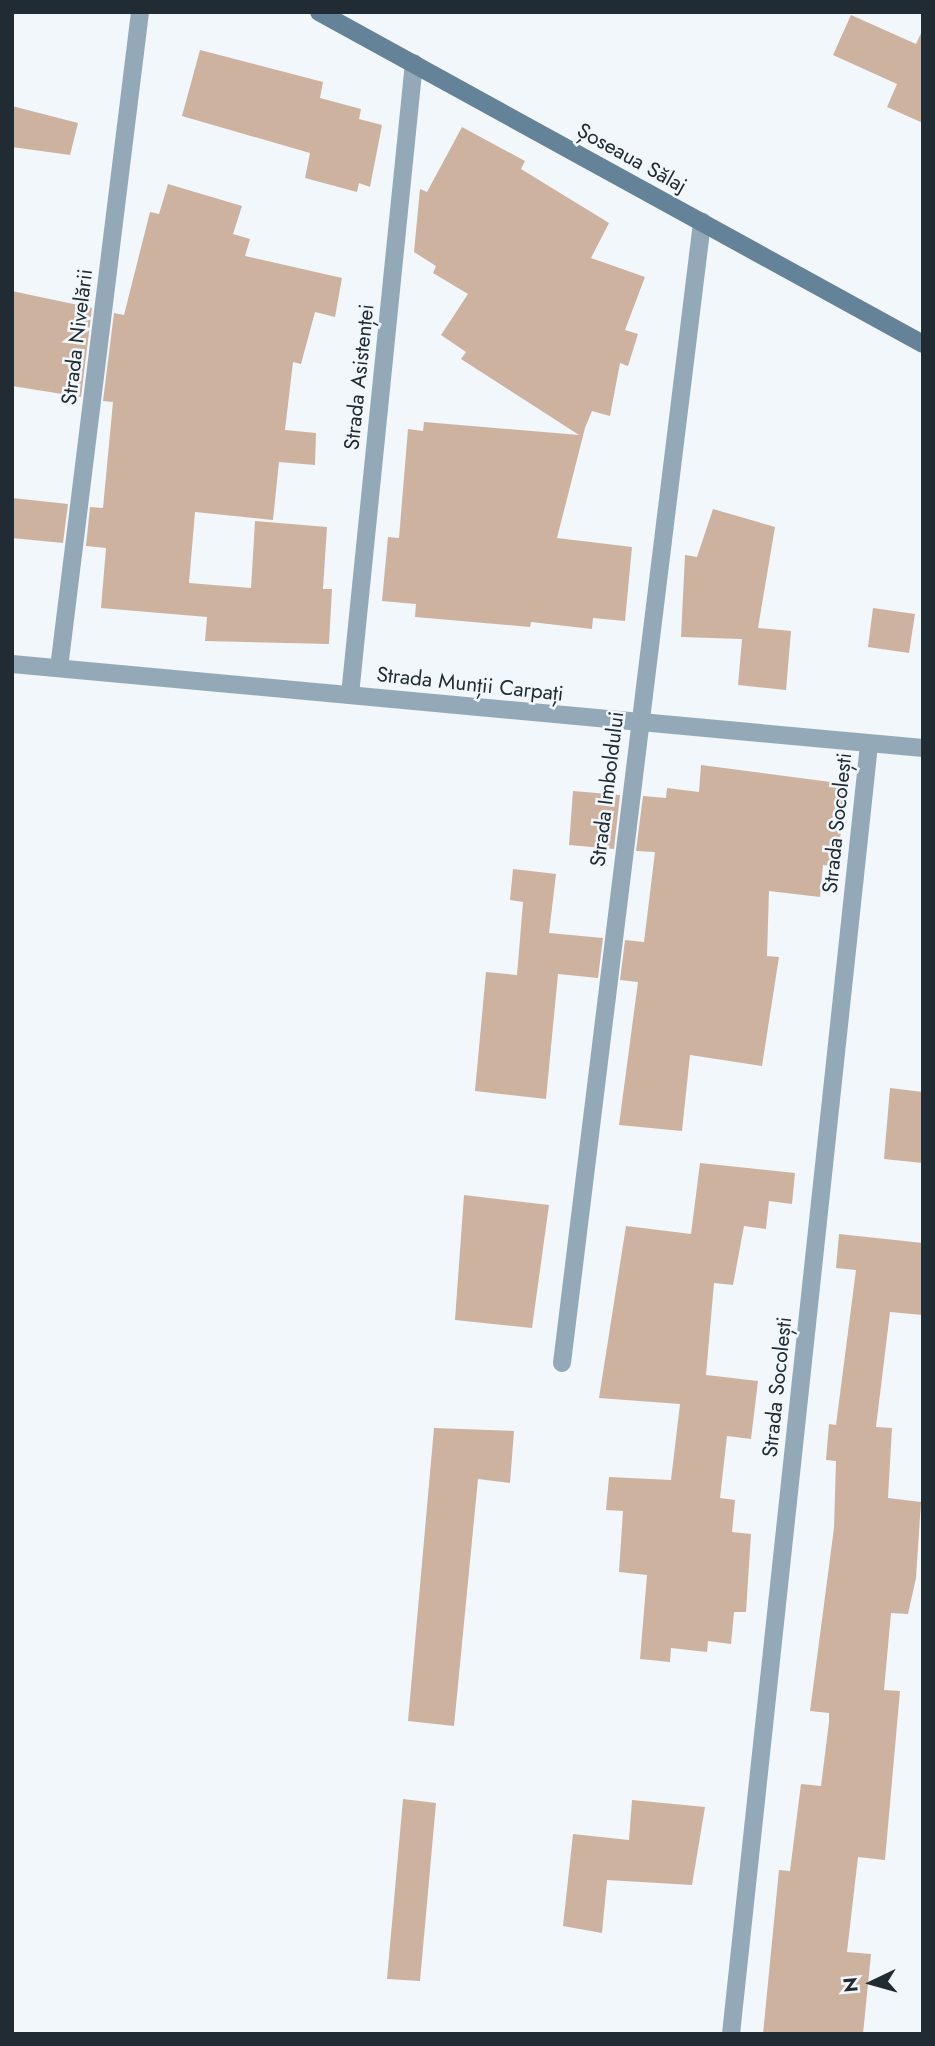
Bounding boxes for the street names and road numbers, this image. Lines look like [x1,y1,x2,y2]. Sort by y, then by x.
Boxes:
street label: Șoseaua Sălaj [573,117,691,199]
street label: Strada Nivelării [56,268,98,406]
street label: Strada Asistenței [339,303,379,451]
street label: Strada Munții Carpați [375,662,565,706]
street label: Strada Imboldului [585,710,629,868]
street label: Strada Socolești [817,751,857,895]
street label: Strada Socolești [757,1315,797,1459]

